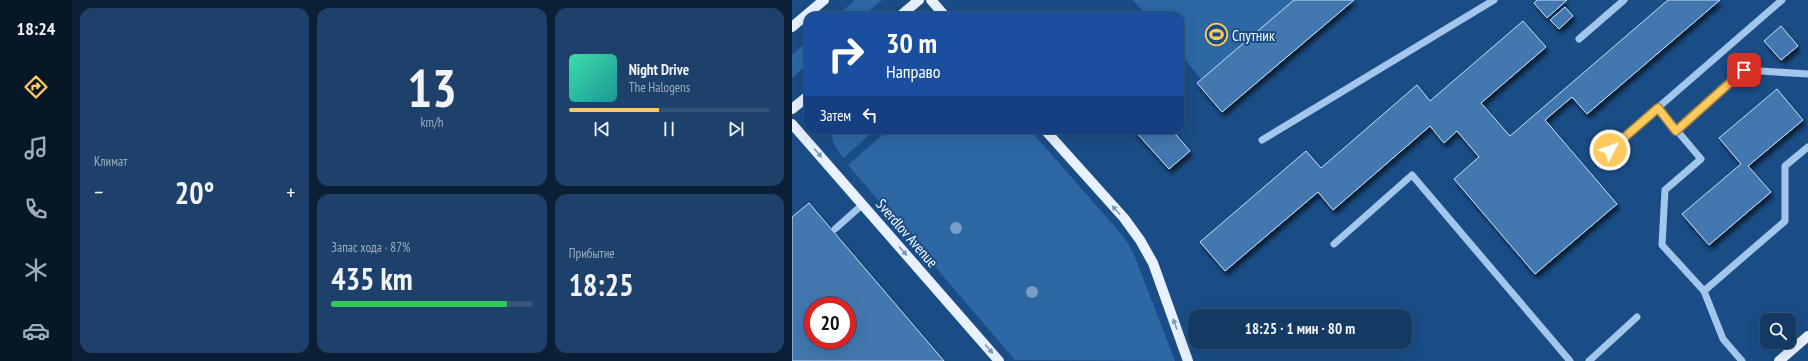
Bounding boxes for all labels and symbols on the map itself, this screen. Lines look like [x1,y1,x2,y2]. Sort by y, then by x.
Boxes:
sports icon: Спутник [1204,22,1230,48]
place label: Спутник [1232,26,1275,45]
pin [1727,53,1761,87]
position arrow [1589,129,1631,171]
one-way arrow [813,148,822,159]
street label: Sverdlov Avenue [872,195,942,271]
one-way arrow [1112,204,1121,215]
one-way arrow [899,246,908,257]
speed limit sign: 20 [804,297,856,349]
one-way arrow [1172,318,1178,330]
one-way arrow [984,344,993,355]

